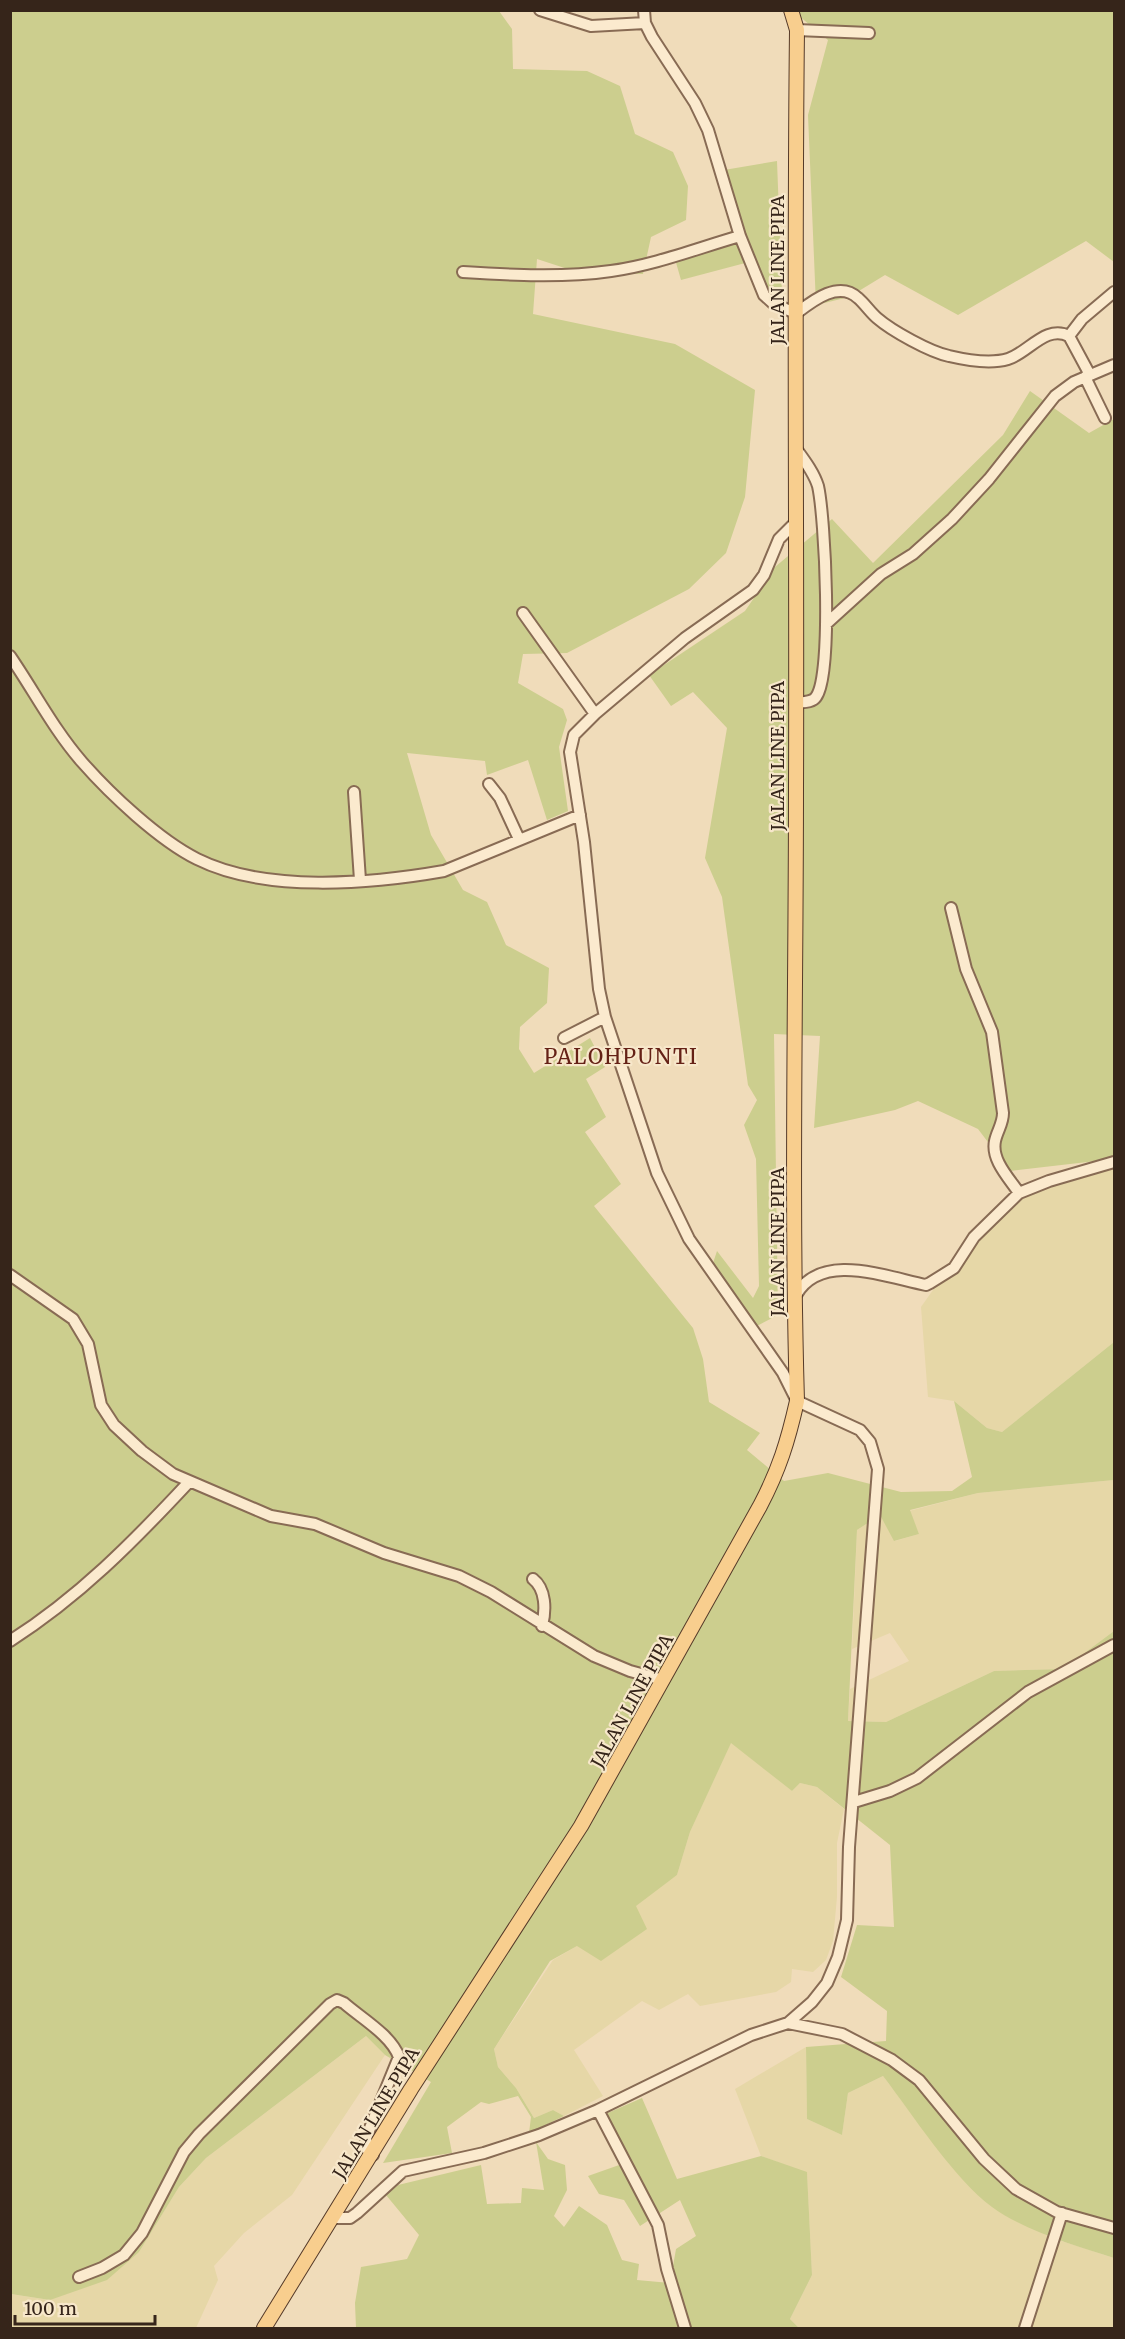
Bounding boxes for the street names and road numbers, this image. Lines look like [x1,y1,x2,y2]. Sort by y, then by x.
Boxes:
street label: JALAN LINE PIPA [766,195,789,346]
street label: JALAN LINE PIPA [766,681,789,832]
street label: JALAN LINE PIPA [766,1167,789,1318]
street label: JALAN LINE PIPA [585,1630,678,1773]
street label: JALAN LINE PIPA [327,2043,425,2184]

